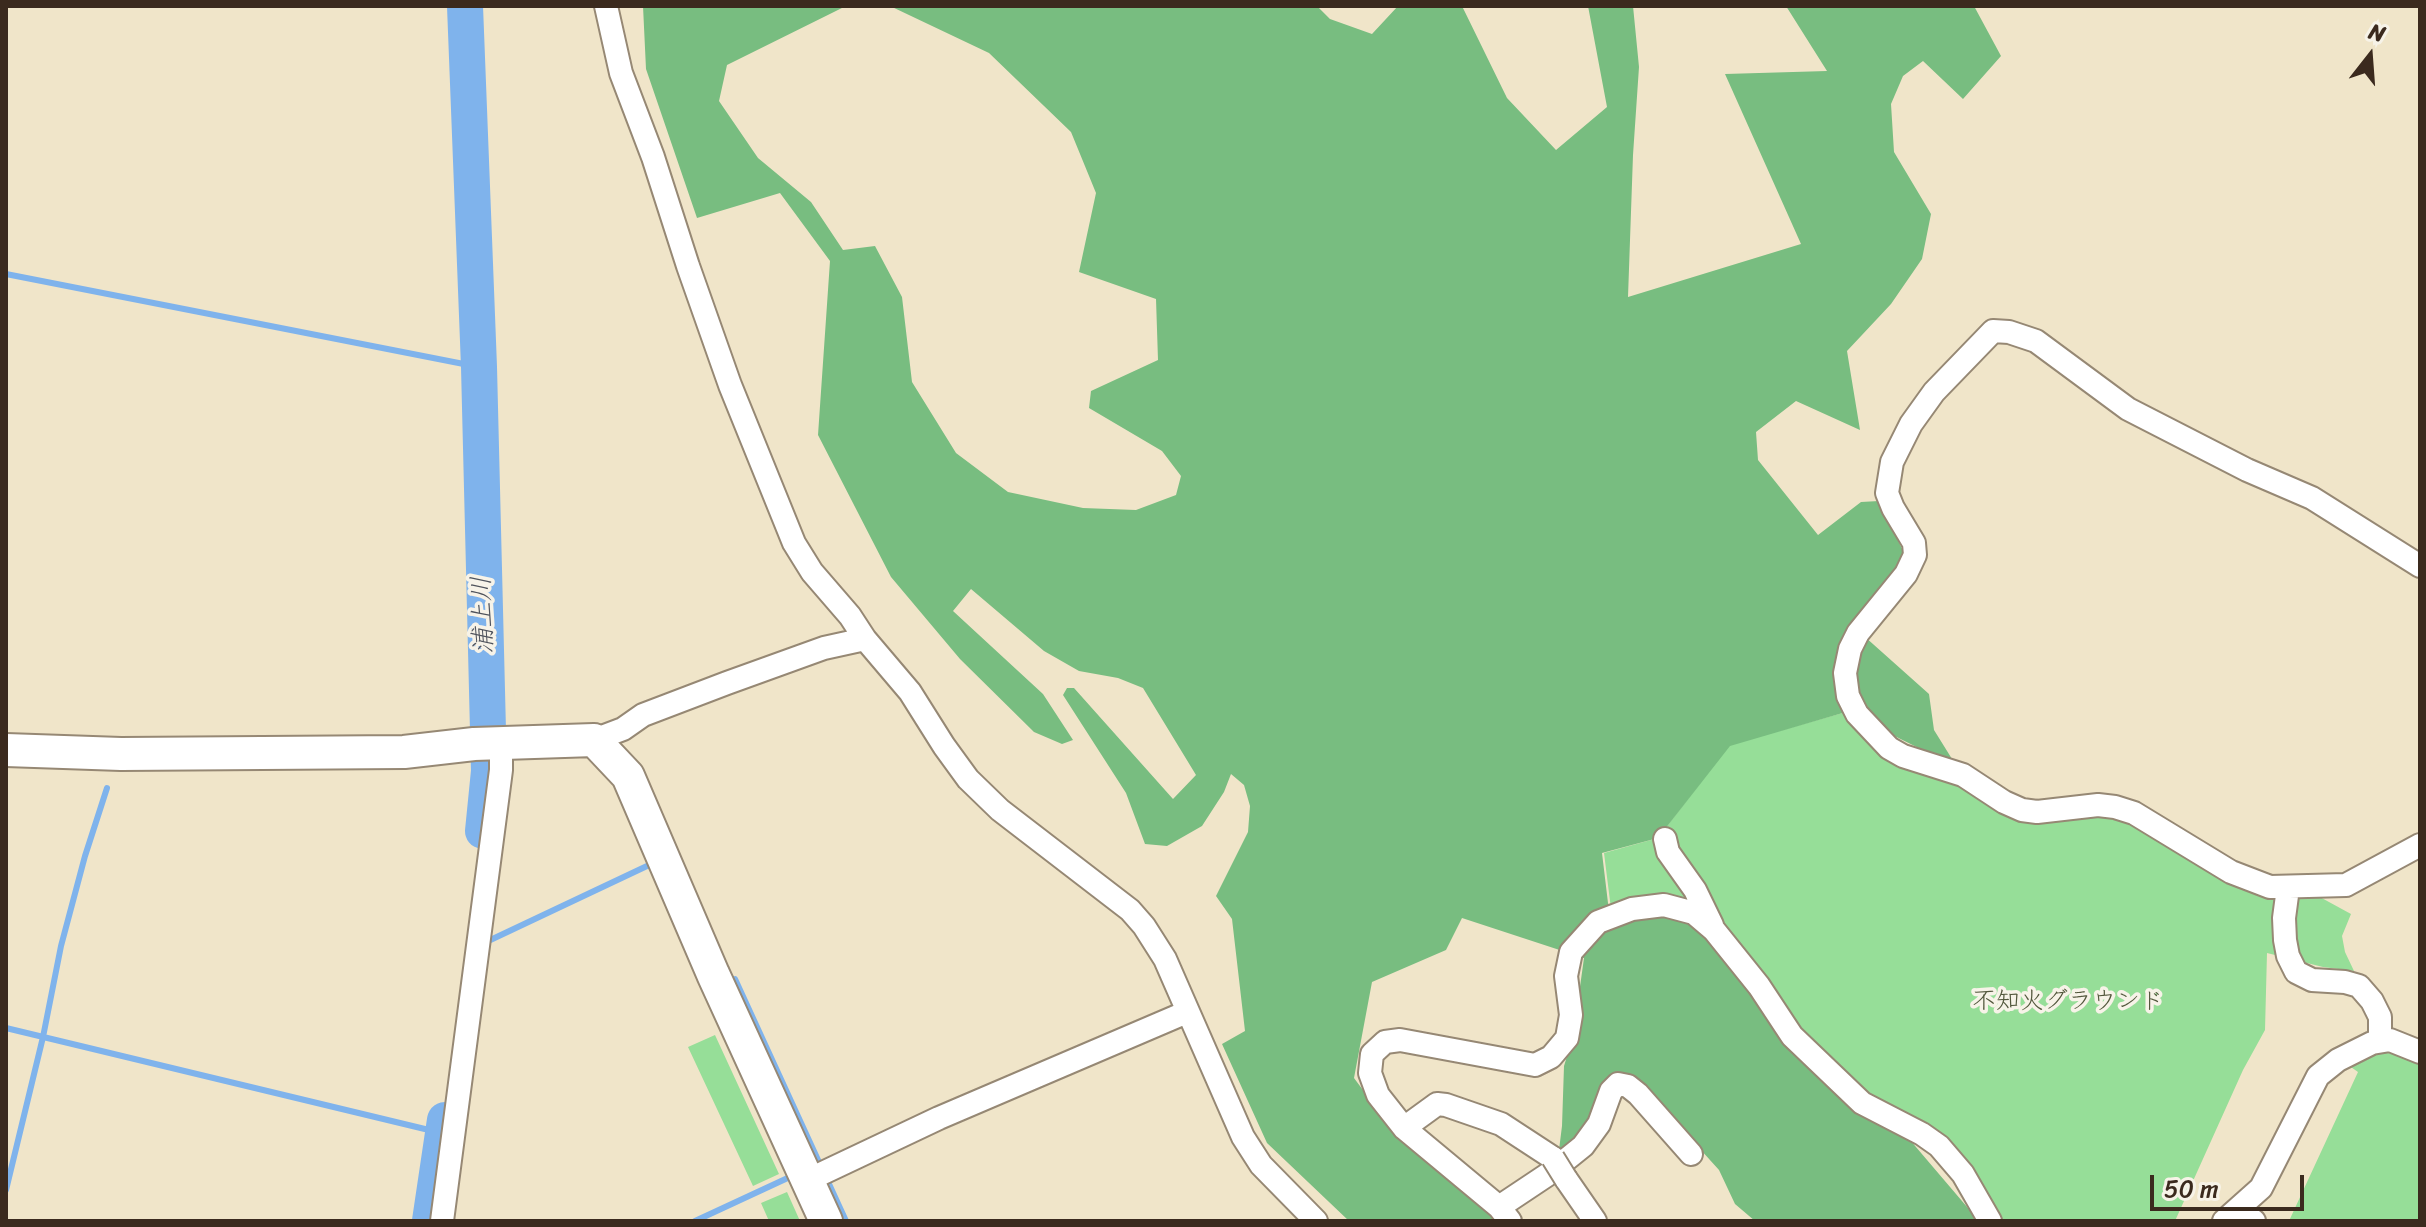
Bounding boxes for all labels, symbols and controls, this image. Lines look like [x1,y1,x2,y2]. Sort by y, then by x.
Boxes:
text: N [2364,12,2390,53]
north arrow [2330,16,2410,96]
water label: 浦上川 [467,575,501,655]
park label: 不知火グラウンド [1972,988,2164,1016]
scale bar [2154,1159,2308,1209]
text: 50 m [2164,1168,2219,1210]

